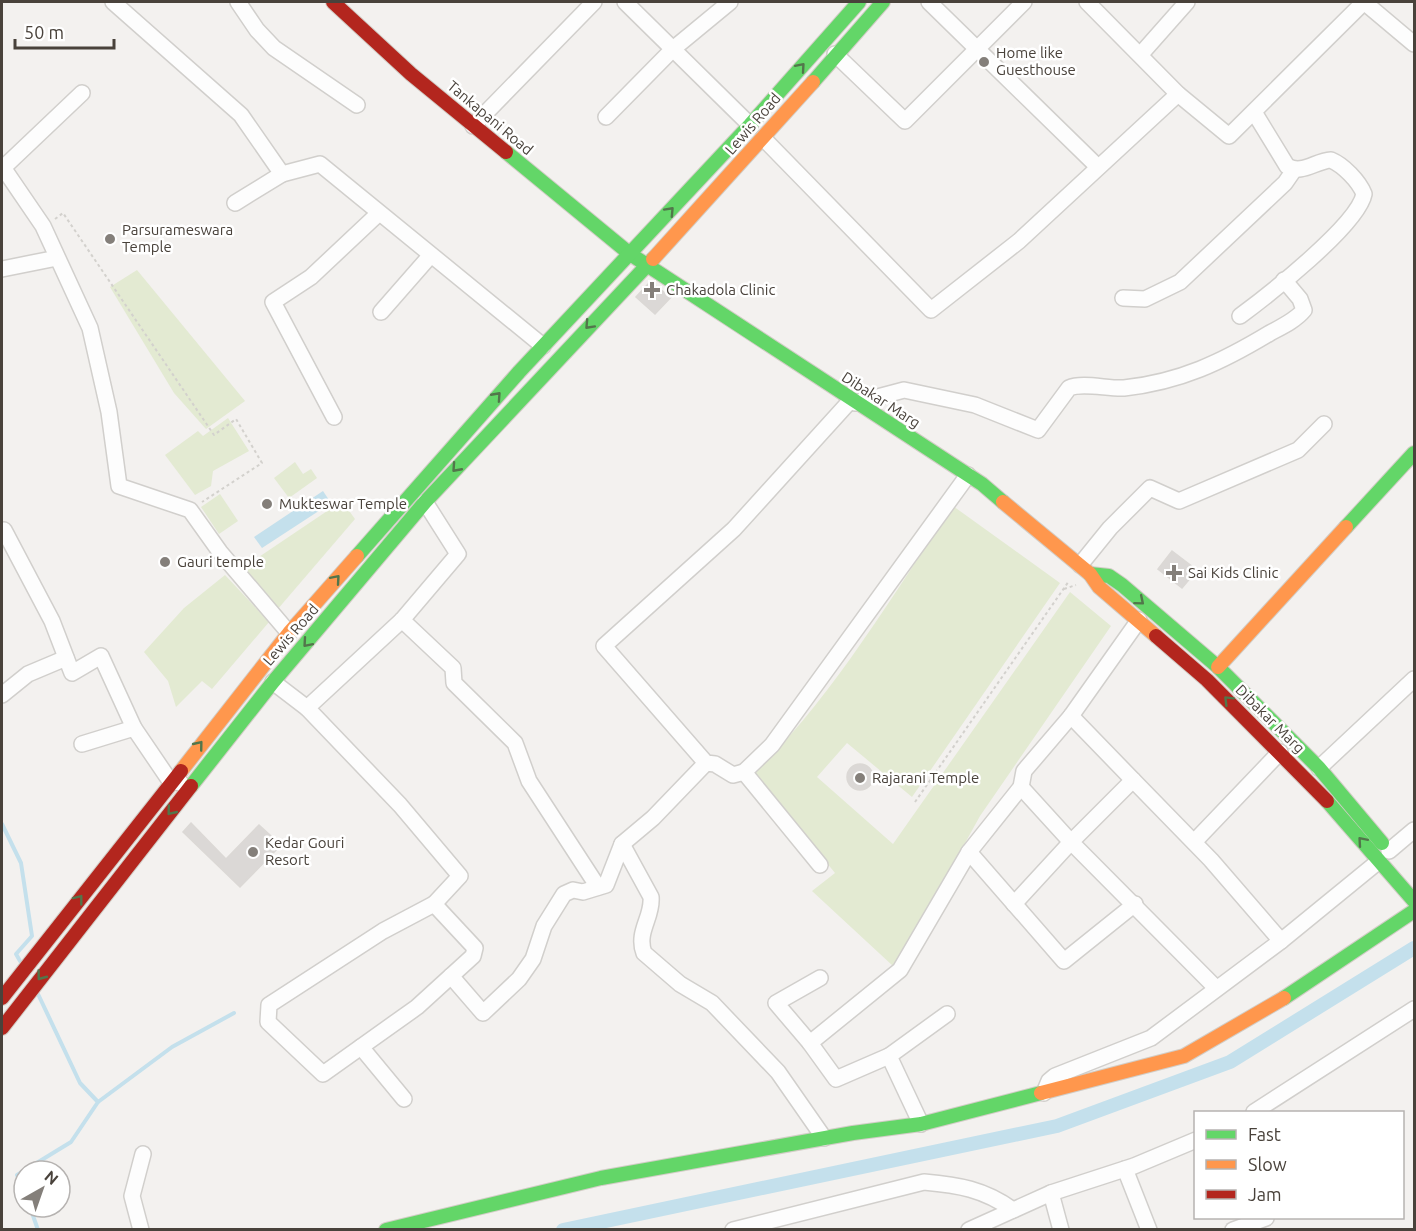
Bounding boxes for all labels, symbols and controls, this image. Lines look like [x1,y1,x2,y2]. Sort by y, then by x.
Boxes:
scale bar [15,12,114,50]
text: 50 m [24,22,64,42]
place label: Home like Guesthouse [996,44,1076,78]
marker: Home like Guesthouse [977,55,991,69]
one-way arrow [793,63,804,74]
street label: Tankapani Road [444,77,536,158]
street label: Lewis Road [721,90,784,158]
one-way arrow [663,208,674,218]
place label: Parsurameswara Temple [122,221,233,255]
marker: Parsurameswara Temple [103,232,117,246]
marker: Chakadola Clinic [643,281,661,299]
place label: Chakadola Clinic [666,281,775,298]
one-way arrow [585,319,596,329]
street label: Dibakar Marg [839,368,924,431]
one-way arrow [490,393,501,403]
one-way arrow [452,461,463,472]
place label: Mukteswar Temple [279,495,407,512]
marker: Mukteswar Temple [260,497,274,511]
place label: Gauri temple [177,553,264,570]
marker: Gauri temple [158,555,172,569]
marker: Sai Kids Clinic [1165,564,1183,582]
place label: Sai Kids Clinic [1188,564,1278,581]
one-way arrow [329,575,340,586]
one-way arrow [1133,593,1144,604]
street label: Lewis Road [259,601,322,669]
one-way arrow [303,637,314,647]
street label: Dibakar Marg [1232,681,1308,757]
one-way arrow [1224,697,1235,708]
one-way arrow [191,741,202,752]
place label: Rajarani Temple [872,769,979,786]
marker: Rajarani Temple [853,771,867,785]
one-way arrow [167,804,178,815]
place label: Kedar Gouri Resort [265,834,344,868]
one-way arrow [1358,837,1369,848]
marker: Kedar Gouri Resort [246,845,260,859]
one-way arrow [72,895,83,906]
one-way arrow [38,970,49,981]
legend [1194,1111,1404,1219]
text: Fast [1248,1124,1281,1144]
text: Slow [1248,1154,1287,1174]
north arrow [12,1159,72,1219]
text: N [41,1167,62,1188]
text: Jam [1248,1184,1282,1204]

